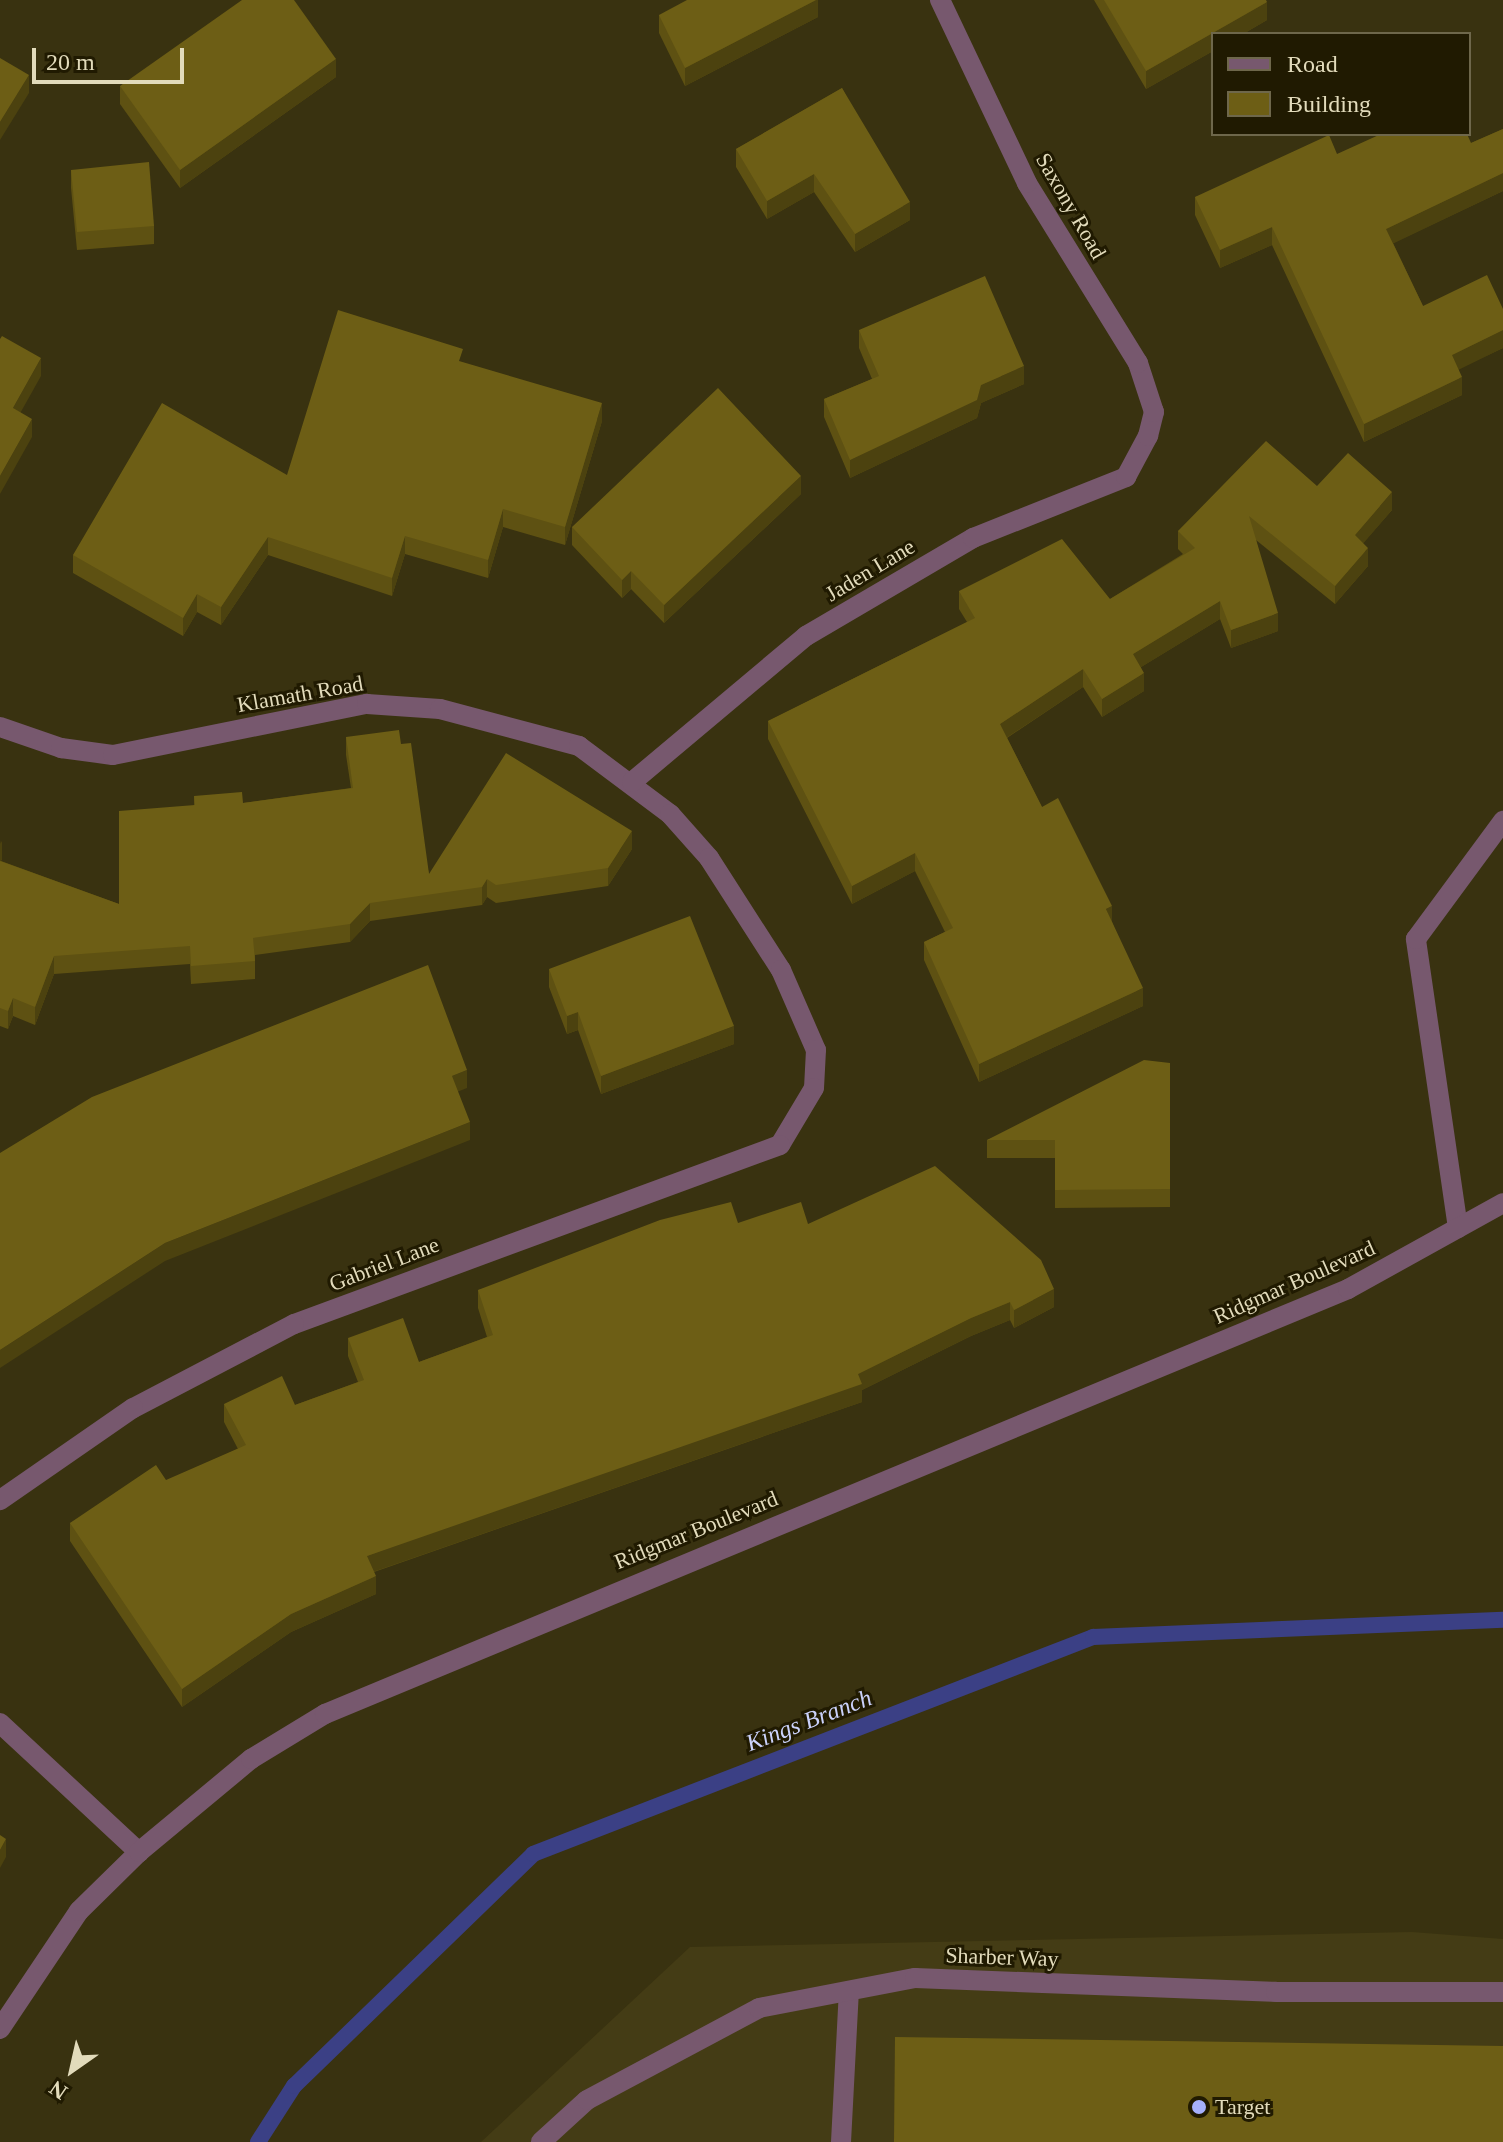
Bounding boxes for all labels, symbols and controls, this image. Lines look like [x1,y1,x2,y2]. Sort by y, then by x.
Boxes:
scale bar [36,32,188,82]
legend [1211,32,1471,136]
text: 20 m [46,49,95,75]
text: Road [1287,51,1338,77]
text: Building [1287,91,1371,117]
street label: Saxony Road [1030,148,1112,264]
street label: Jaden Lane [821,533,919,607]
street label: Klamath Road [235,670,365,718]
street label: Gabriel Lane [325,1231,443,1297]
street label: Ridgmar Boulevard [1209,1235,1379,1329]
street label: Ridgmar Boulevard [610,1485,782,1575]
water label: Kings Branch [742,1684,876,1758]
street label: Sharber Way [945,1942,1059,1972]
north arrow [32,2030,112,2110]
text: N [45,2076,72,2105]
place label: Target [1215,2094,1270,2120]
marker: Target [1190,2098,1208,2116]

